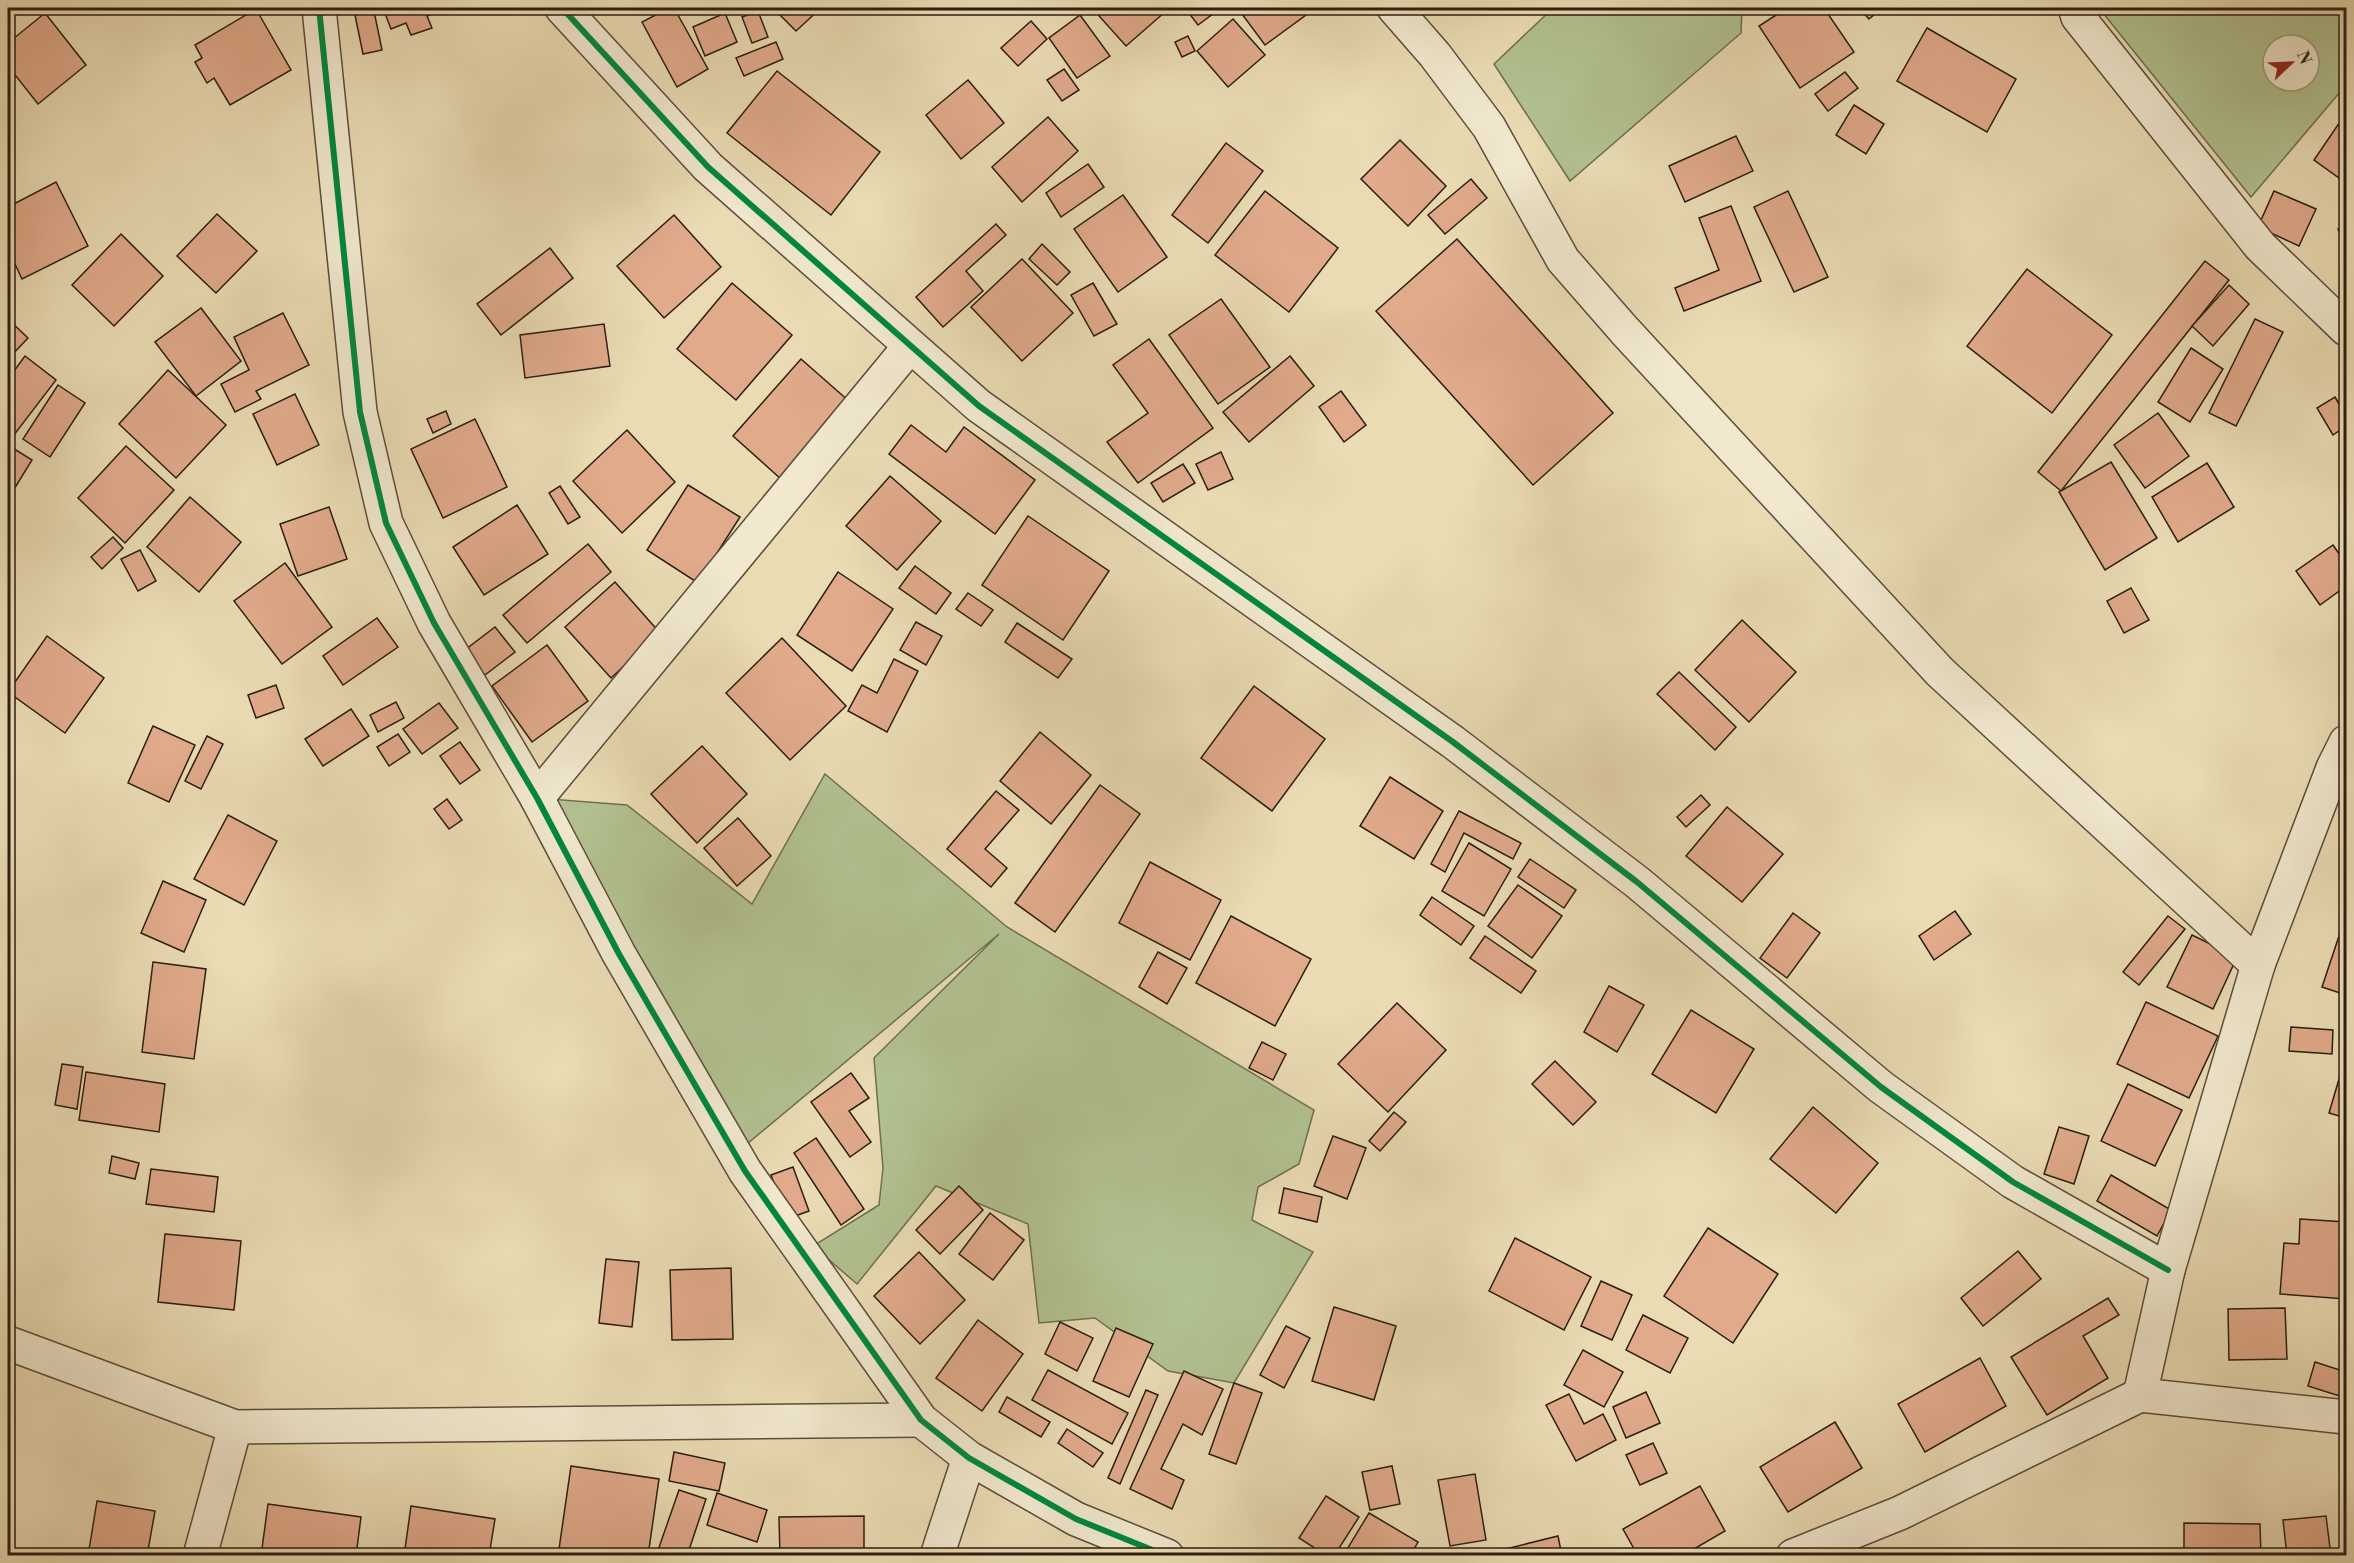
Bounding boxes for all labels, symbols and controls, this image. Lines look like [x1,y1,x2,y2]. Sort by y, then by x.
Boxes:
north arrow [2261,33,2321,93]
text: N [2292,48,2316,68]

